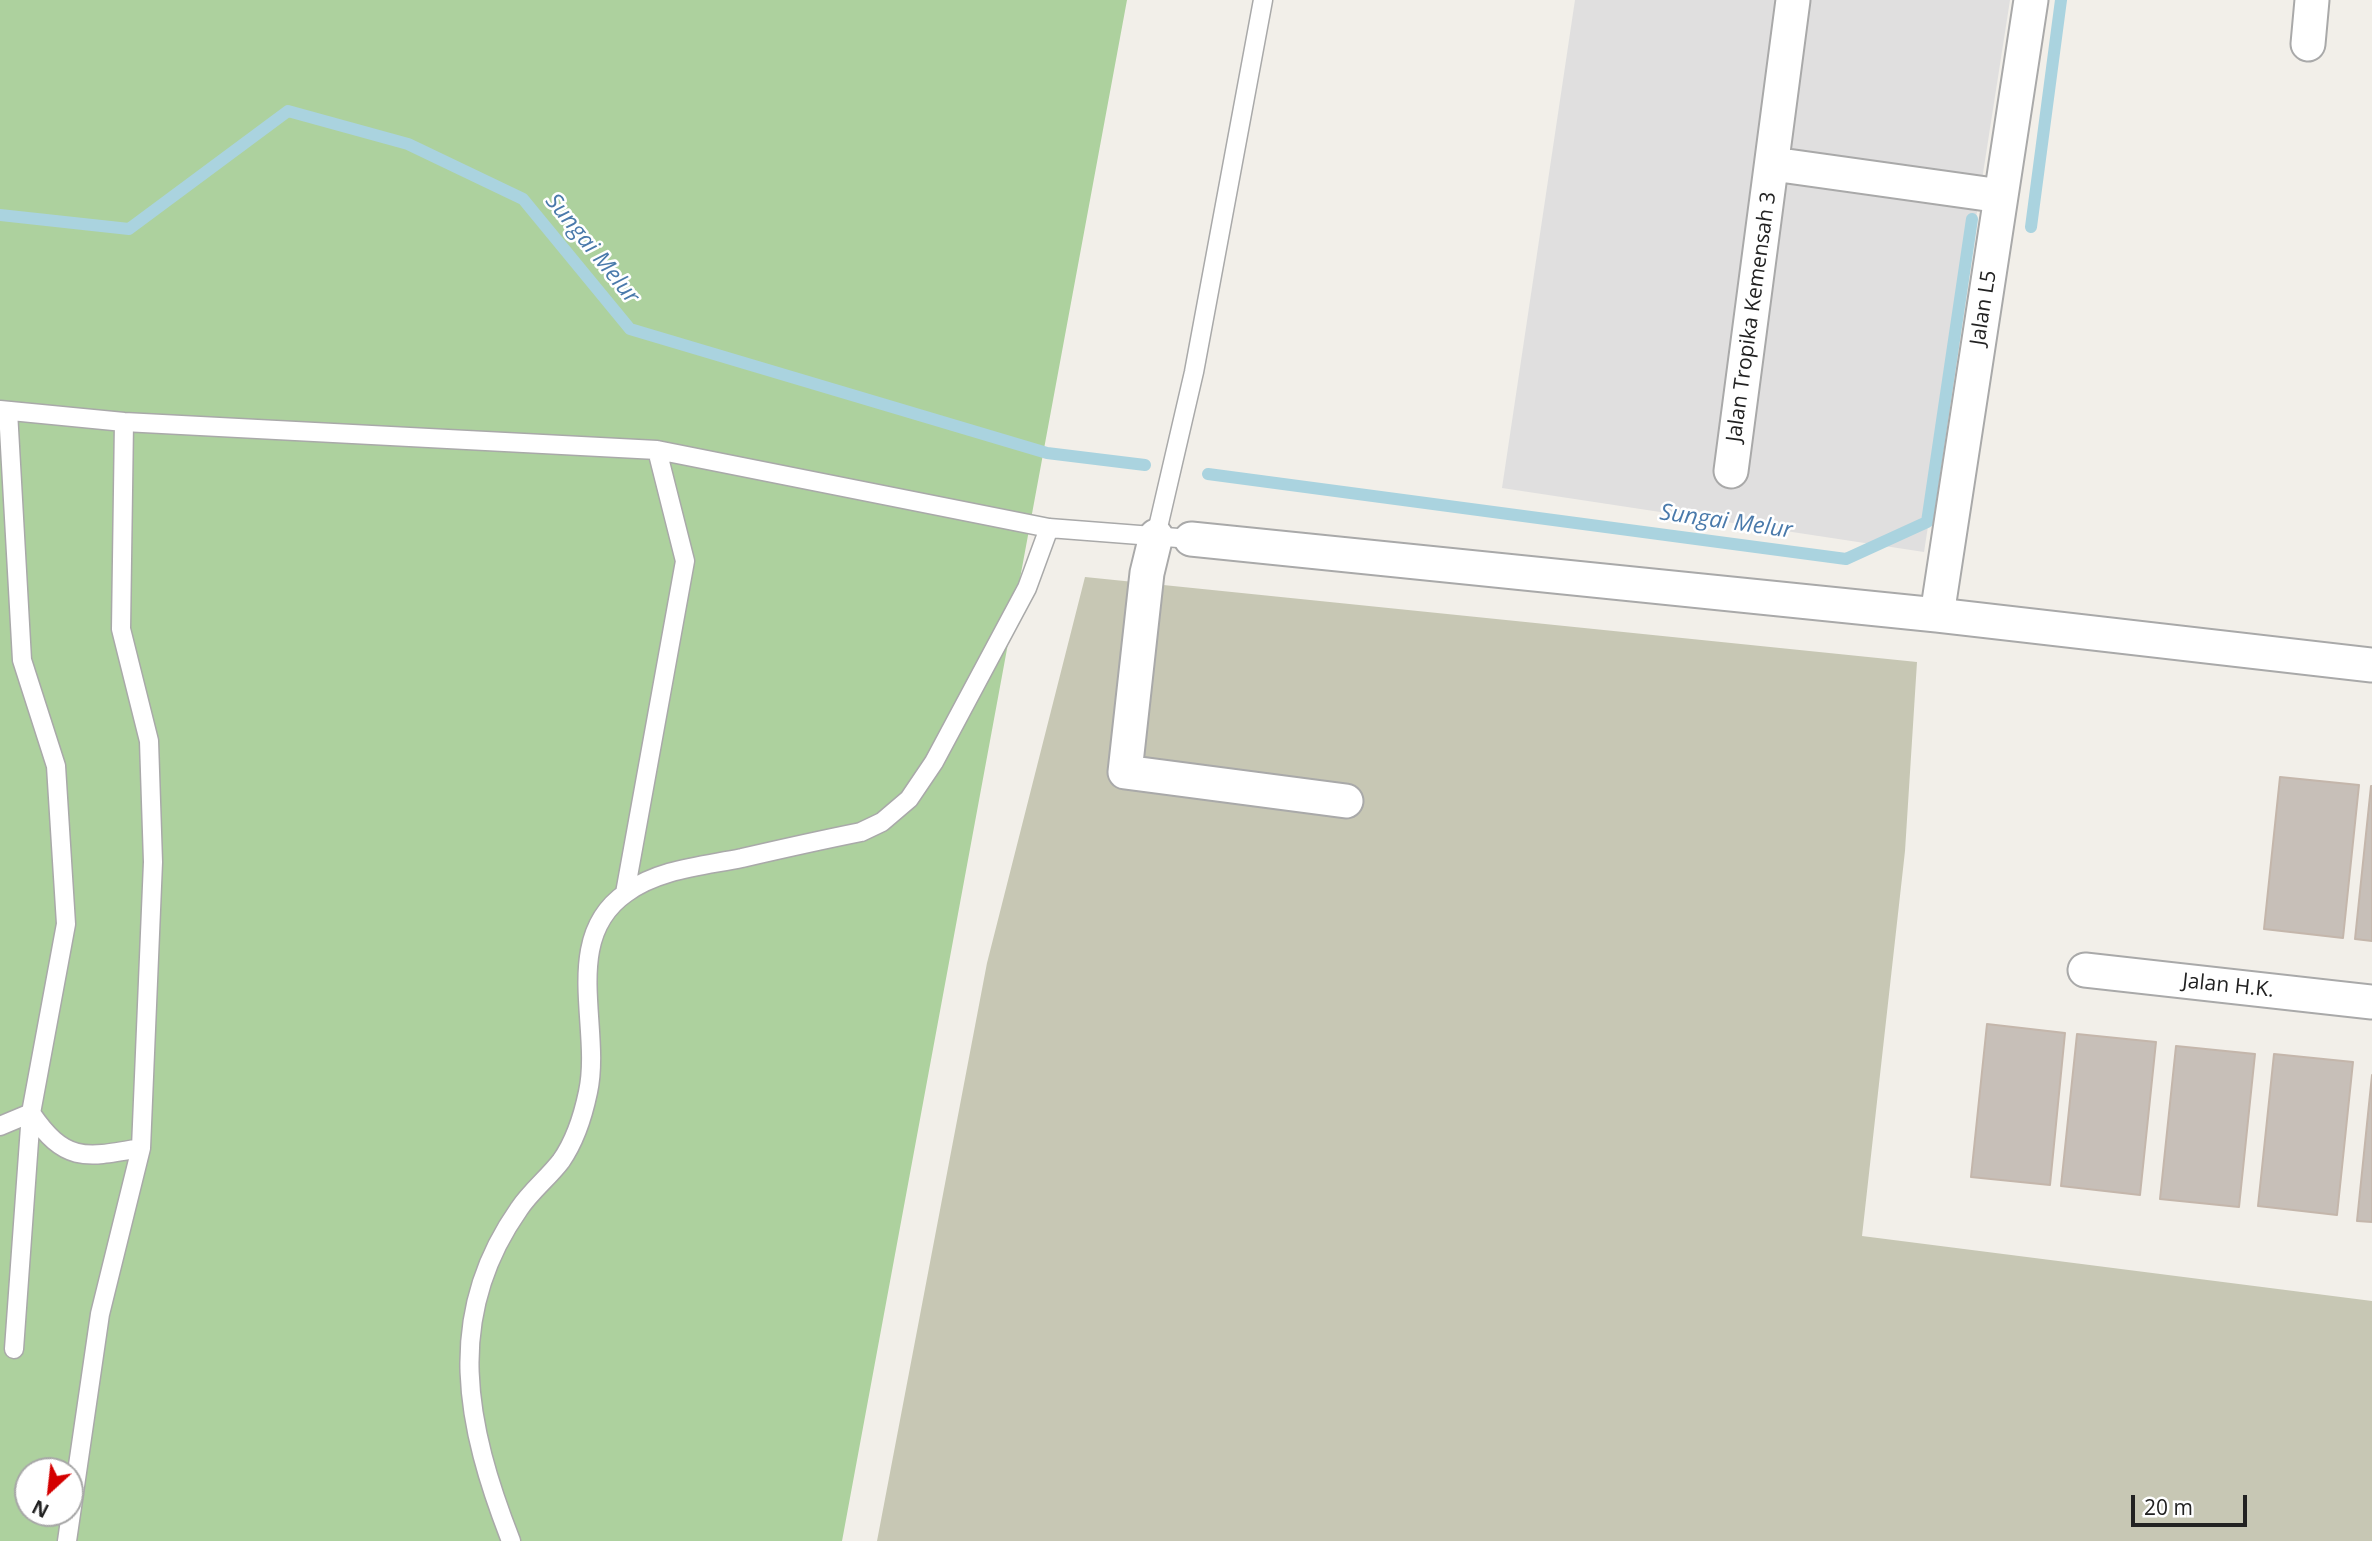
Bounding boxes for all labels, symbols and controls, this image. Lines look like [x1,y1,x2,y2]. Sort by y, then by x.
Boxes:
water label: Sungai Melur [539,188,645,310]
street label: Jalan Tropika Kemensah 3 [1722,190,1782,444]
street label: Jalan L5 [1966,269,2002,347]
water label: Sungai Melur [1658,499,1794,545]
street label: Jalan H.K. [2181,969,2275,1003]
north arrow [14,1457,84,1527]
scale bar [2134,1482,2250,1526]
text: 20 m [2144,1493,2193,1521]
text: N [28,1494,53,1524]

